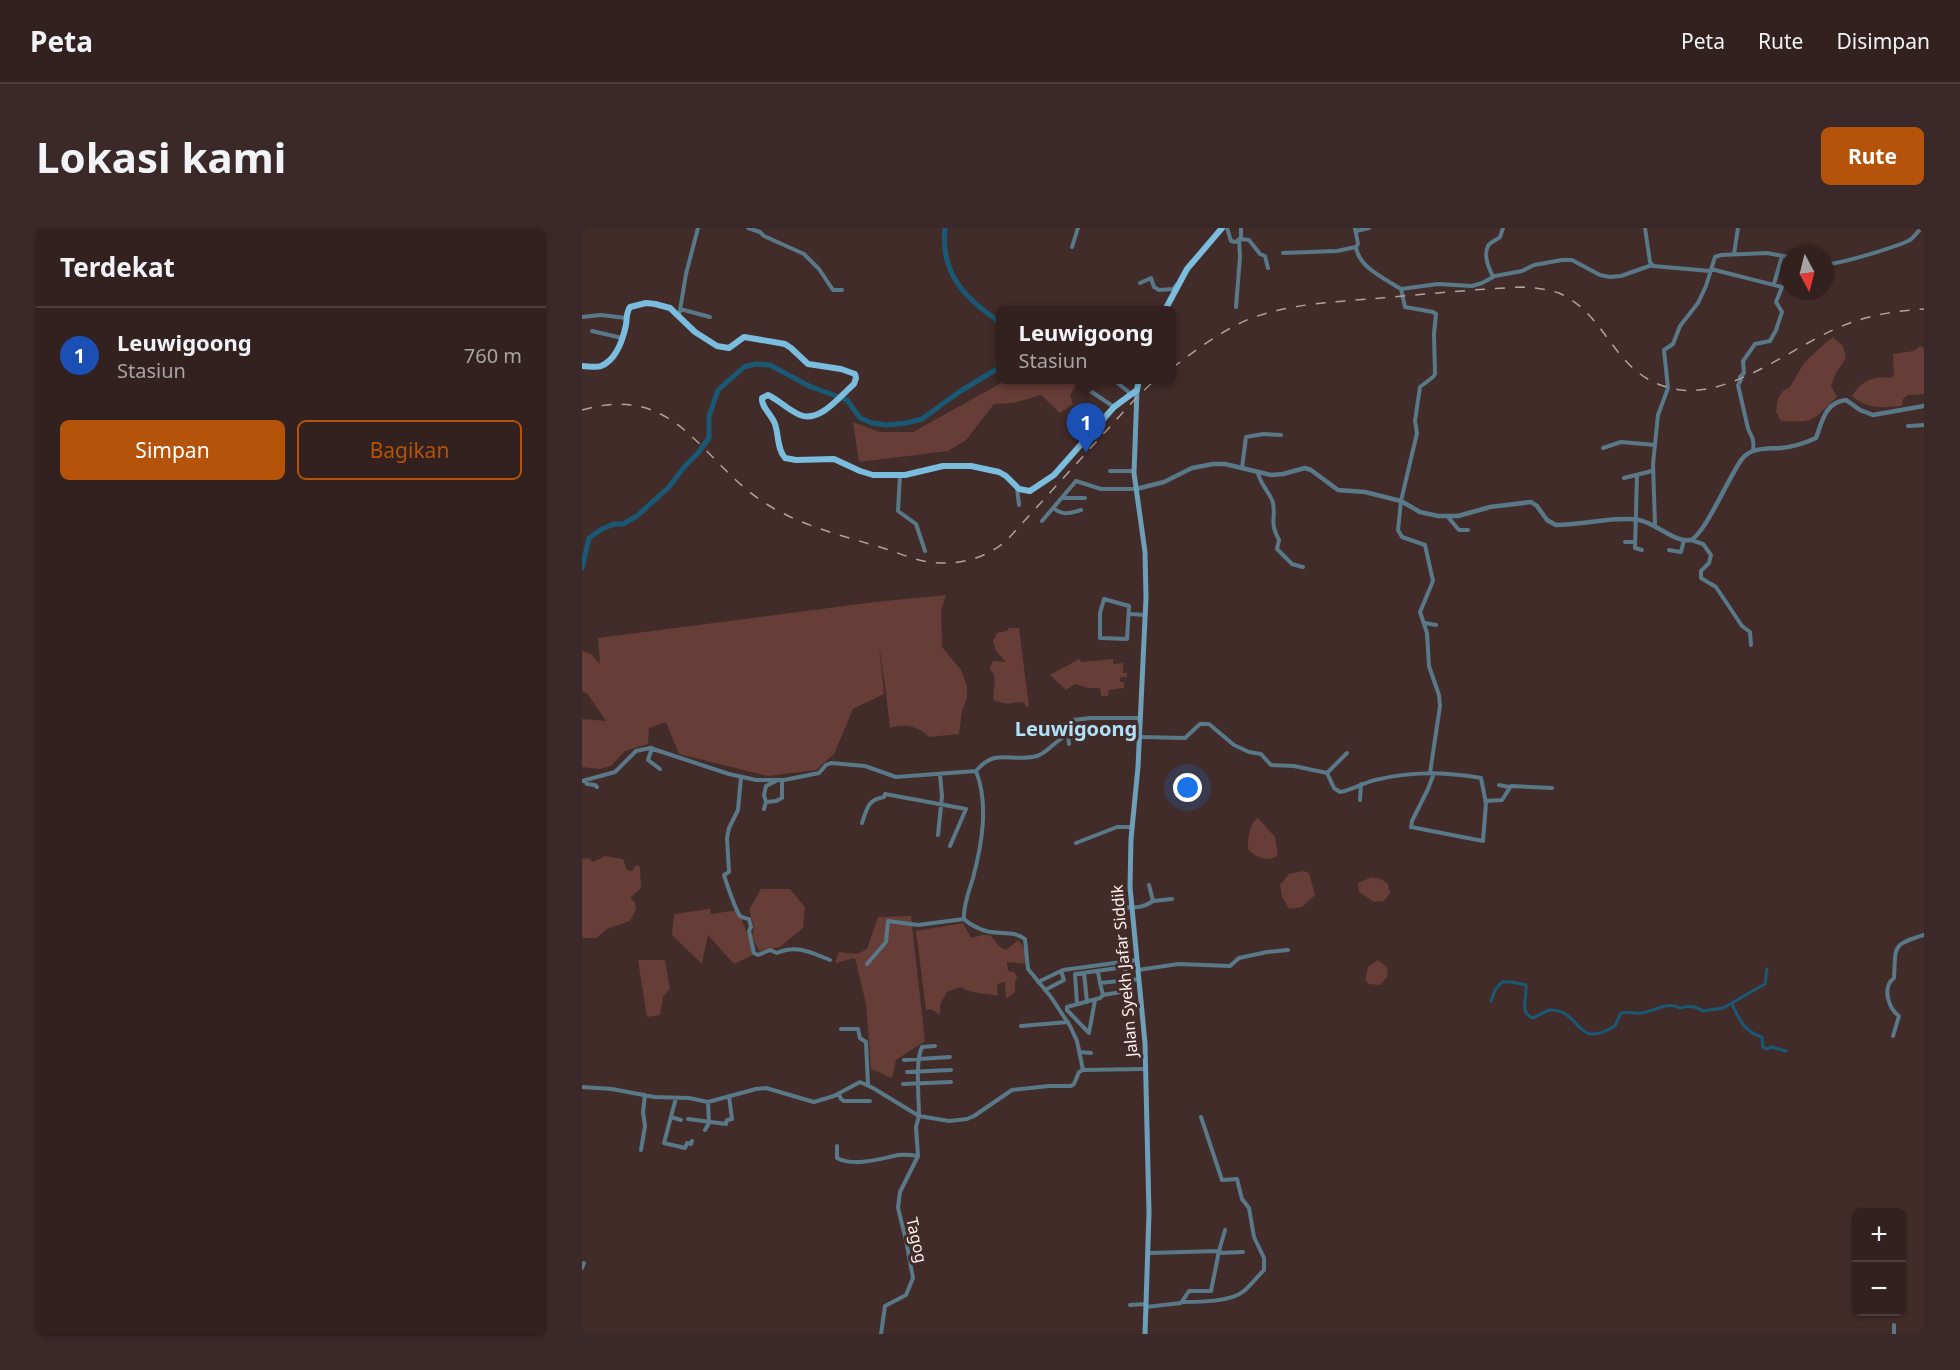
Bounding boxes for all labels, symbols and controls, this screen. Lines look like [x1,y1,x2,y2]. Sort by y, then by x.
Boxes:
text: Peta [30,22,93,60]
text: Peta [1681,27,1725,55]
text: Rute [1758,27,1803,55]
text: Disimpan [1836,27,1930,55]
button: Rute [1821,127,1924,185]
text: Lokasi kami [36,128,286,185]
north arrow [1780,246,1834,300]
text: Terdekat [60,249,175,285]
popup [996,306,1176,384]
text: Leuwigoong [1019,317,1153,347]
text: Leuwigoong [117,327,252,357]
text: 1 [74,342,85,369]
text: 760 m [464,342,522,369]
text: Stasiun [1019,347,1088,374]
text: Stasiun [117,357,186,384]
pin: 1 [1066,404,1106,453]
button: Simpan [60,420,285,480]
button: Bagikan [297,420,522,480]
district label: Leuwigoong [1015,715,1137,742]
your location [1173,773,1202,802]
street label: Jalan Syekh Jafar Siddik [1105,883,1143,1060]
map controls [1852,1208,1906,1316]
button: + [1852,1208,1906,1262]
street label: Tagog [901,1215,933,1265]
button: − [1852,1262,1906,1316]

